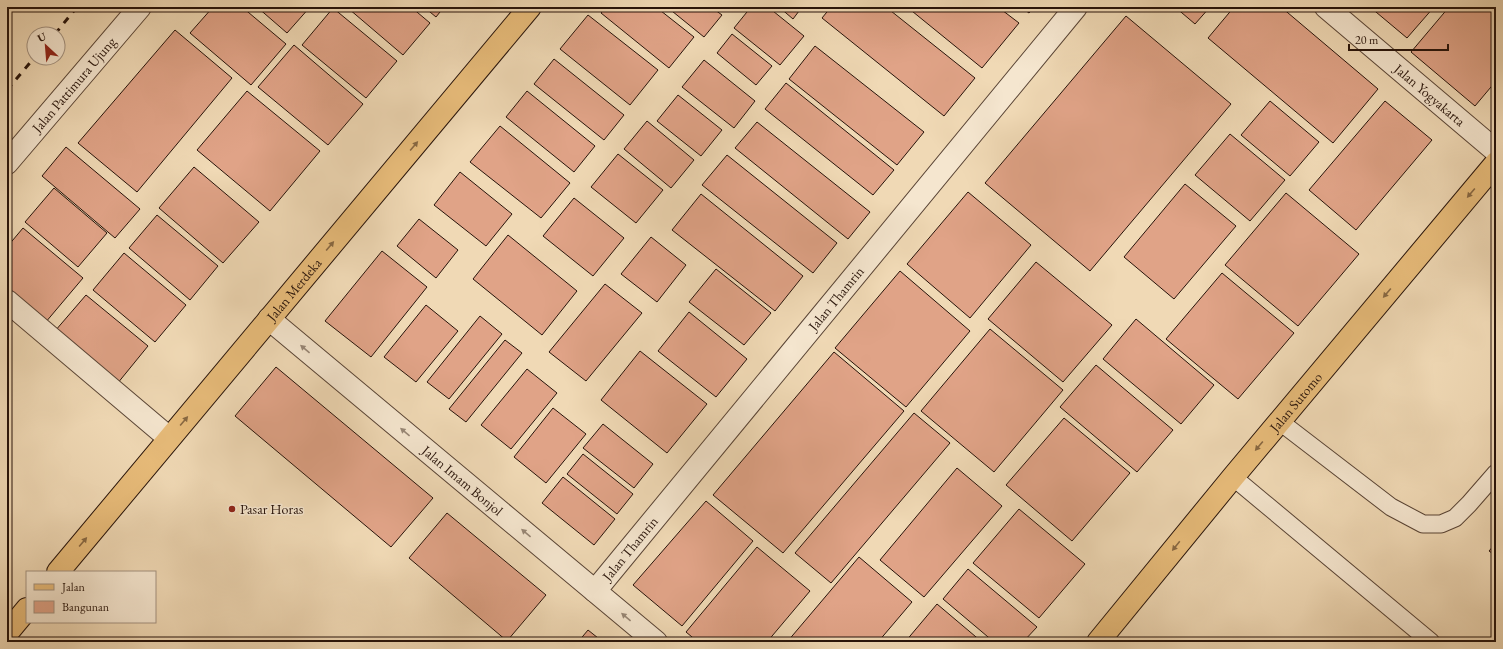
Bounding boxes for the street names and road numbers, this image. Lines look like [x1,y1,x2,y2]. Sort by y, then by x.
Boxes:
street label: Jalan Pattimura Ujung [28,34,118,136]
street label: Jalan Yogyakarta [1390,59,1469,130]
street label: Jalan Merdeka [262,254,326,326]
street label: Jalan Thamrin [804,262,868,335]
street label: Jalan Sutomo [1265,368,1326,436]
street label: Jalan Imam Bonjol [417,441,507,520]
street label: Jalan Thamrin [598,512,662,585]

